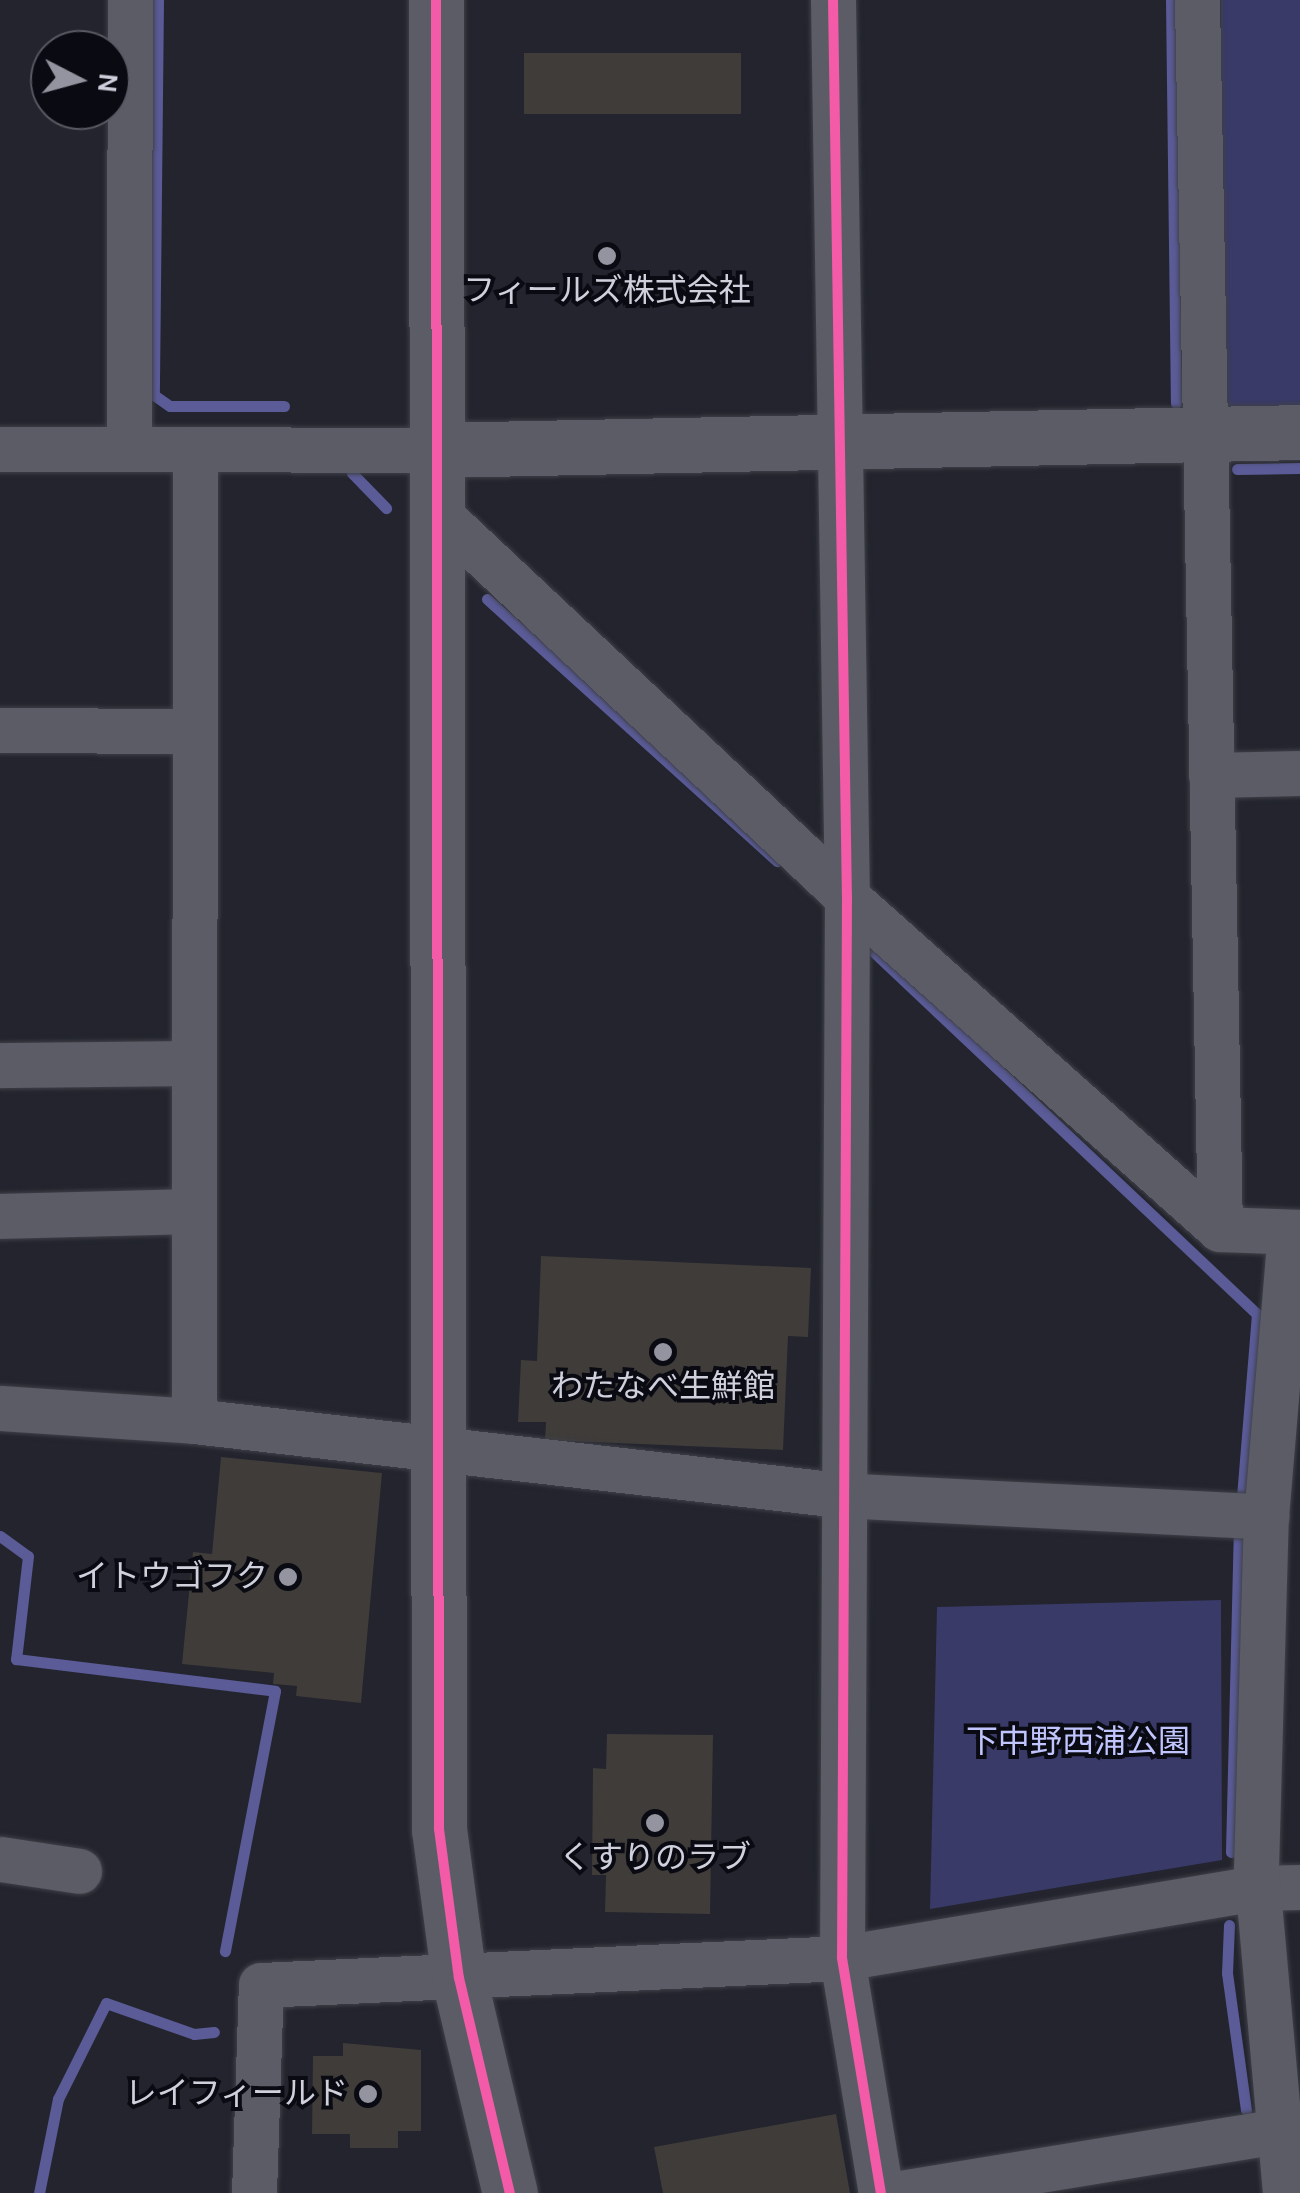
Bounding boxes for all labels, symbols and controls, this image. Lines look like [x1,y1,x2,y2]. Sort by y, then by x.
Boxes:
north arrow [30,30,130,130]
text: N [91,71,126,95]
marker: フィールズ株式会社 [596,245,618,267]
place label: フィールズ株式会社 [463,272,751,310]
marker: わたなべ生鮮館 [652,1341,674,1363]
place label: わたなべ生鮮館 [551,1368,775,1406]
place label: イトウゴフク [76,1558,268,1596]
marker: イトウゴフク [277,1566,299,1588]
park label: 下中野西浦公園 [966,1723,1190,1761]
marker: くすりのラブ [644,1812,666,1834]
place label: くすりのラブ [559,1839,751,1877]
place label: レイフィールド [124,2075,348,2113]
marker: レイフィールド [357,2083,379,2105]

